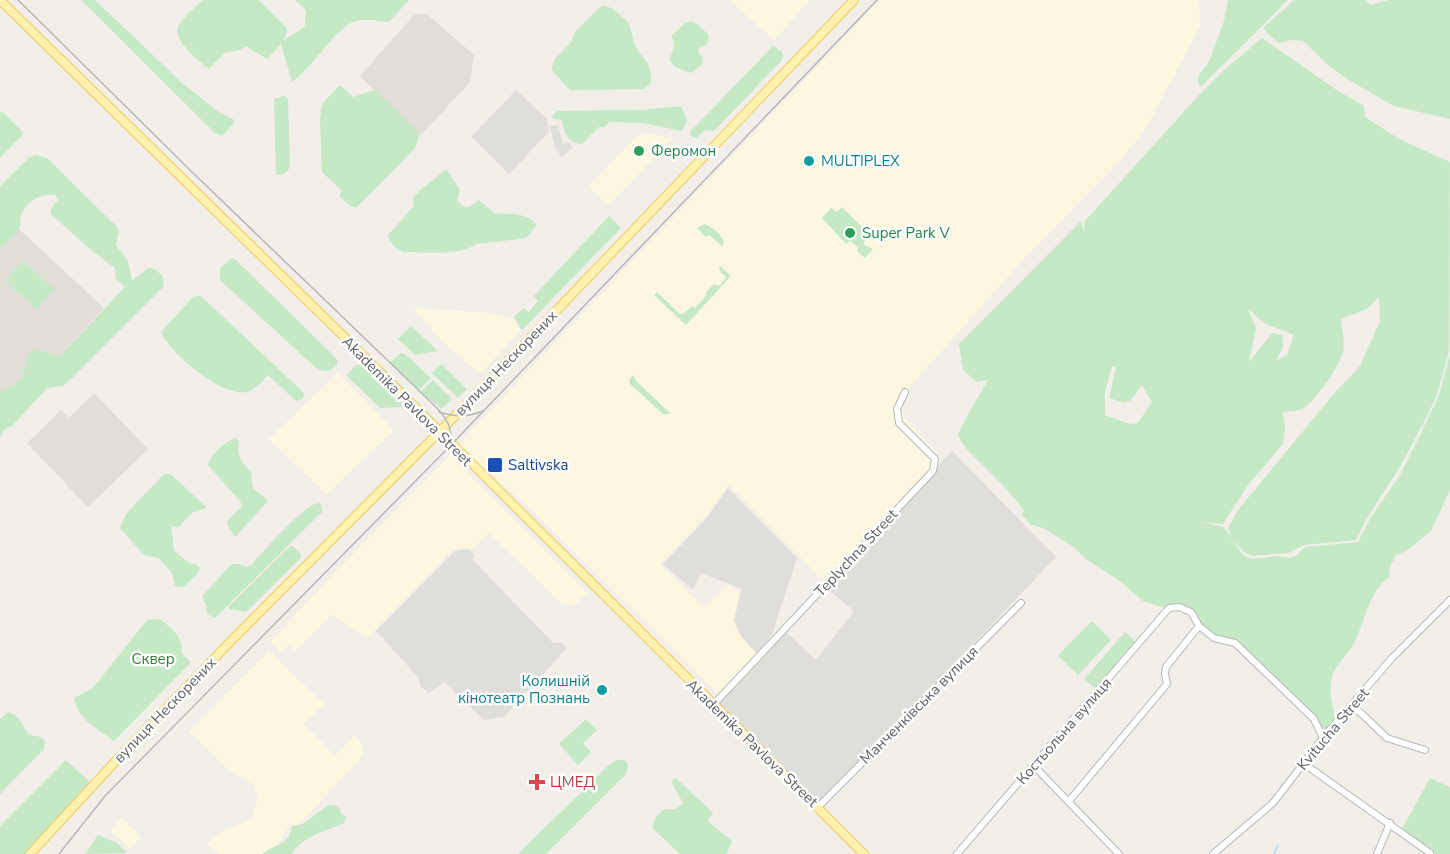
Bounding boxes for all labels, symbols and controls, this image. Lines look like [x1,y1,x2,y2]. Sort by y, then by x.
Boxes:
place label: Феромон [651,141,716,161]
marker: Феромон [632,144,646,158]
place label: MULTIPLEX [821,151,900,171]
marker: MULTIPLEX [802,154,816,168]
place label: Super Park V [862,223,950,243]
marker: Super Park V [843,226,857,240]
street label: вулиця Нескорених [450,306,562,420]
street label: Akademika Pavlova Street [338,332,477,471]
place label: Saltivska [508,455,568,475]
marker: Saltivska [486,456,504,474]
street label: Teplychna Street [810,504,902,601]
street label: Манченківська вулиця [855,641,983,769]
park label: Сквер [131,649,175,669]
street label: вулиця Нескорених [109,653,221,767]
place label: Колишній кінотеатр Познань [458,671,590,708]
street label: Костьольна вулиця [1012,673,1116,789]
street label: Akademika Pavlova Street [682,675,823,812]
marker: Колишній кінотеатр Познань [595,683,609,697]
street label: Kvitucha Street [1293,683,1374,775]
place label: ЦМЕД [550,772,595,792]
marker: ЦМЕД [528,773,546,791]

